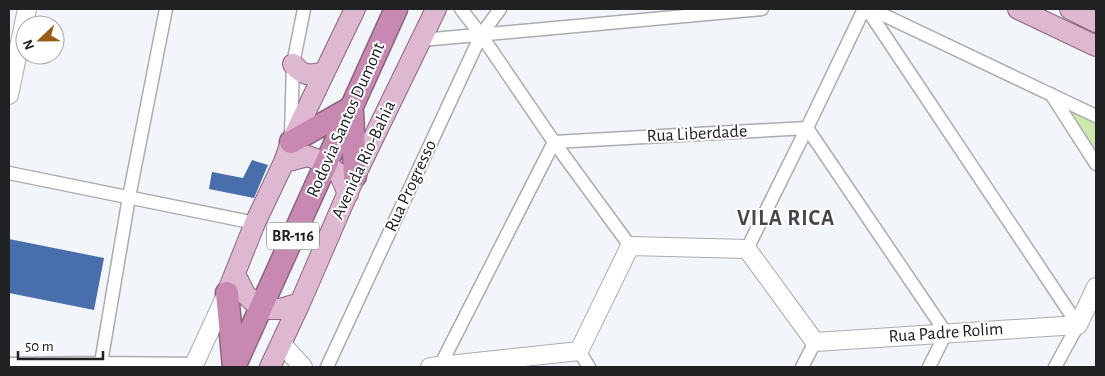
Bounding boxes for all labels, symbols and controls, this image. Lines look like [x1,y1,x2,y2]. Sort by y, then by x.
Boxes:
north arrow [15,15,65,65]
text: N [21,37,37,52]
street label: Rodovia Santos Dumont [304,40,388,200]
street label: Avenida Rio-Bahia [329,98,399,222]
street label: Rua Liberdade [646,122,748,146]
street label: Rua Progresso [382,137,440,235]
district label: VILA RICA [737,207,835,229]
road number: BR-116 [267,222,319,250]
street label: Rua Padre Rolim [888,320,1004,346]
scale bar [18,328,102,360]
text: 50 m [25,339,54,354]

